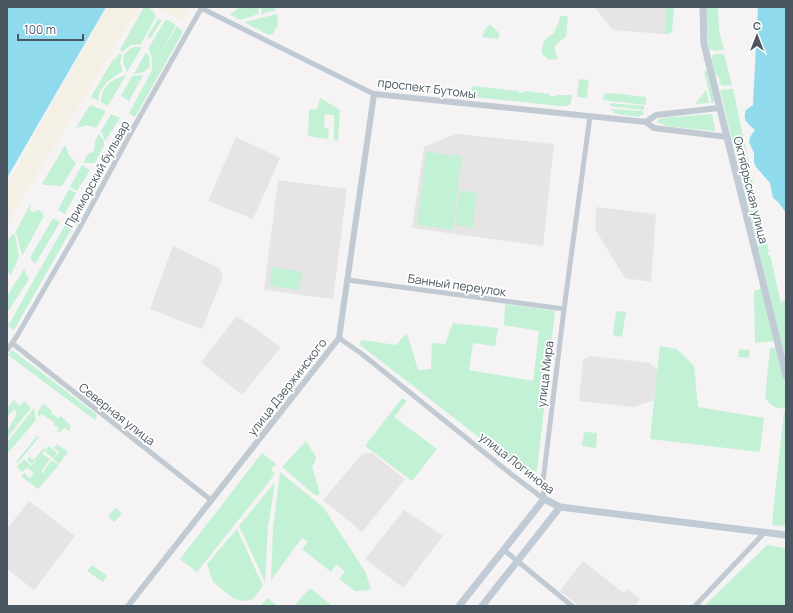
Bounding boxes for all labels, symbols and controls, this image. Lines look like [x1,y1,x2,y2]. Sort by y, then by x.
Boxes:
scale bar [18,16,83,42]
north arrow [737,16,777,56]
text: С [753,18,761,33]
text: 100 m [24,21,56,38]
street label: проспект Бутомы [377,74,477,102]
street label: Приморский бульвар [61,118,133,230]
street label: Октябрьская улица [729,135,773,245]
street label: Банный переулок [407,270,508,300]
street label: улица Дзержинского [244,335,330,439]
street label: улица Мира [532,340,558,408]
street label: Северная улица [75,379,159,449]
street label: улица Логинова [476,428,558,498]

